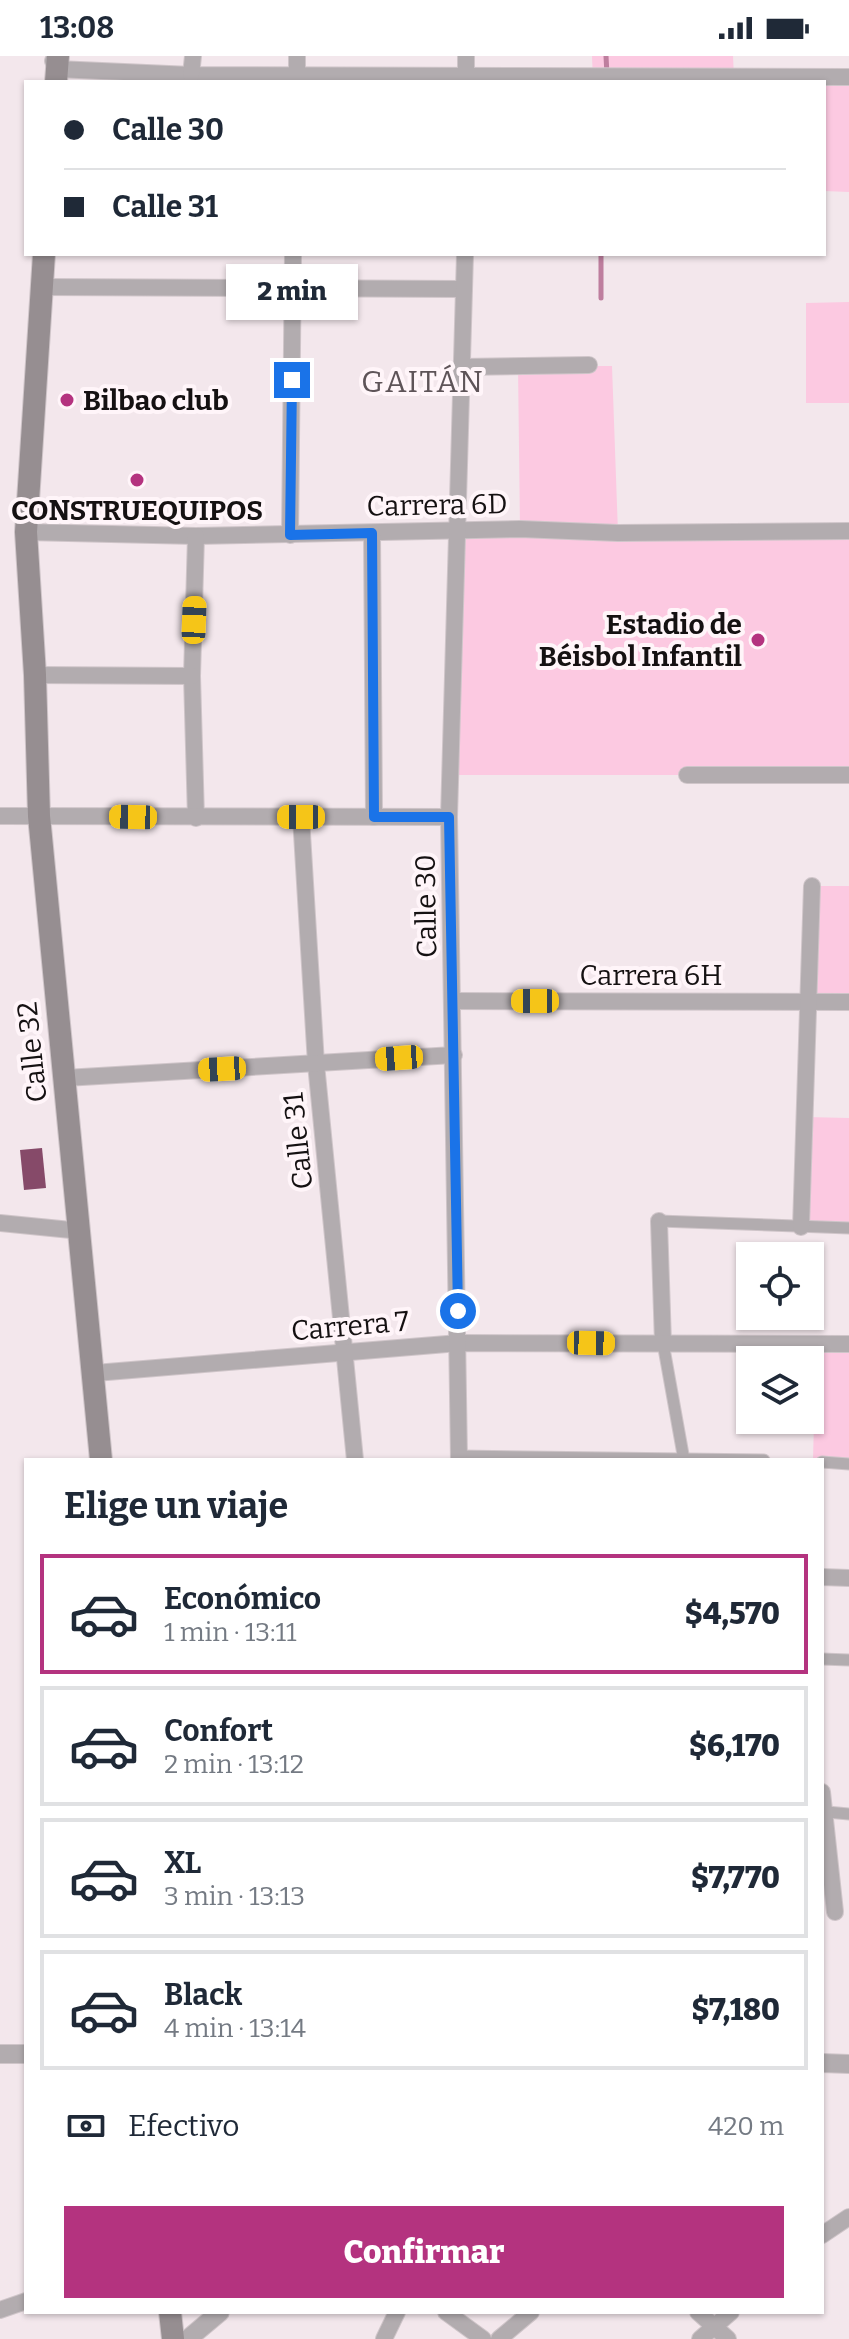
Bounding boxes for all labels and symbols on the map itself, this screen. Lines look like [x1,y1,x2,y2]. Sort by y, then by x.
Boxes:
callout: 2 min [226,264,358,320]
route end [274,362,310,398]
district label: GAITÁN [361,364,485,400]
place label: Bilbao club [83,384,229,417]
marker: Bilbao club [58,391,76,409]
marker: CONSTRUEQUIPOS [128,471,146,489]
street label: Carrera 6D [366,487,508,523]
place label: CONSTRUEQUIPOS [11,494,263,527]
car [181,596,207,644]
place label: Estadio de Béisbol Infantil [539,608,742,673]
marker: Estadio de Béisbol Infantil [749,631,767,649]
car [109,805,157,829]
car [277,805,325,829]
street label: Calle 30 [409,854,443,958]
street label: Carrera 6H [580,959,722,992]
car [511,989,559,1013]
street label: Calle 32 [10,1000,54,1104]
car [374,1044,424,1072]
car [197,1056,247,1082]
street label: Calle 31 [276,1090,319,1191]
route start [440,1293,476,1329]
street label: Carrera 7 [290,1304,410,1348]
car [567,1331,615,1355]

